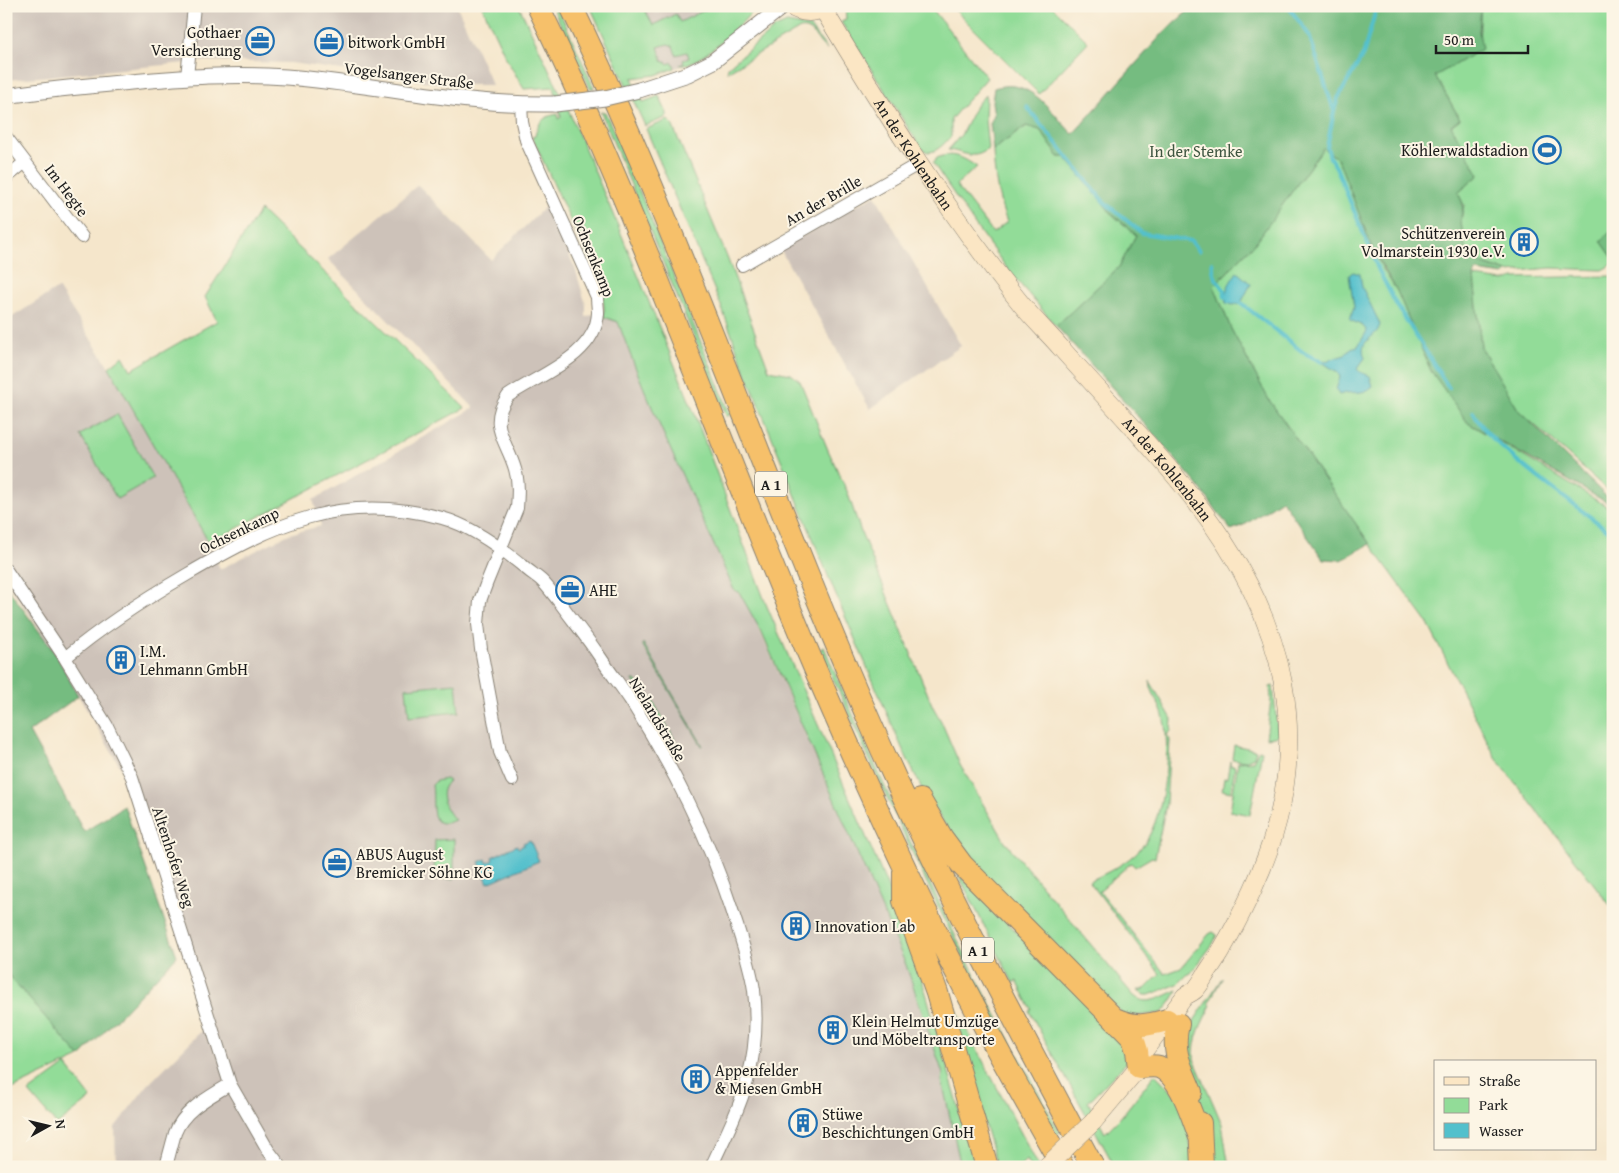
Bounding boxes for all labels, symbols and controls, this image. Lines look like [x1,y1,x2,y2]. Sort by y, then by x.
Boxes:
place label: Gothaer Versicherung [151,20,241,62]
scale bar [1436,22,1529,54]
office icon: Gothaer Versicherung [245,26,275,56]
office icon: bitwork GmbH [314,27,344,57]
text: 50 m [1444,29,1475,50]
place label: bitwork GmbH [348,30,446,54]
street label: Vogelsanger Straße [343,55,475,95]
street label: An der Kohlenbahn [868,93,959,215]
sports icon: Köhlerwaldstadion [1532,135,1562,165]
place label: Köhlerwaldstadion [1401,138,1528,162]
park label: In der Stemke [1150,139,1242,163]
street label: Im Hegte [39,159,95,221]
street label: An der Brille [780,168,866,232]
street label: Ochsenkamp [567,212,621,301]
place label: Schützenverein Volmarstein 1930 e.V. [1361,221,1505,263]
building icon: Schützenverein Volmarstein 1930 e.V. [1509,227,1539,257]
street label: An der Kohlenbahn [1117,411,1218,526]
road number: A 1 [755,472,787,496]
street label: Ochsenkamp [195,500,283,560]
office icon: AHE [555,575,585,605]
place label: AHE [589,578,617,602]
place label: I.M. Lehmann GmbH [140,639,248,681]
building icon: I.M. Lehmann GmbH [106,645,136,675]
street label: Nielandstraße [623,672,693,766]
street label: Altenhofer Weg [146,804,202,911]
place label: ABUS August Bremicker Söhne KG [356,842,493,884]
office icon: ABUS August Bremicker Söhne KG [322,848,352,878]
building icon: Innovation Lab [781,911,811,941]
place label: Innovation Lab [815,914,915,938]
road number: A 1 [962,938,994,962]
place label: Klein Helmut Umzüge und Möbeltransporte [852,1009,999,1051]
building icon: Klein Helmut Umzüge und Möbeltransporte [818,1015,848,1045]
place label: Appenfelder & Miesen GmbH [715,1058,823,1100]
legend [1434,1060,1596,1150]
building icon: Appenfelder & Miesen GmbH [681,1064,711,1094]
text: Straße [1479,1070,1521,1091]
text: Park [1479,1094,1508,1115]
north arrow [22,1100,72,1150]
place label: Stüwe Beschichtungen GmbH [822,1102,974,1144]
building icon: Stüwe Beschichtungen GmbH [788,1108,818,1138]
text: N [50,1118,72,1131]
text: Wasser [1479,1120,1523,1141]

